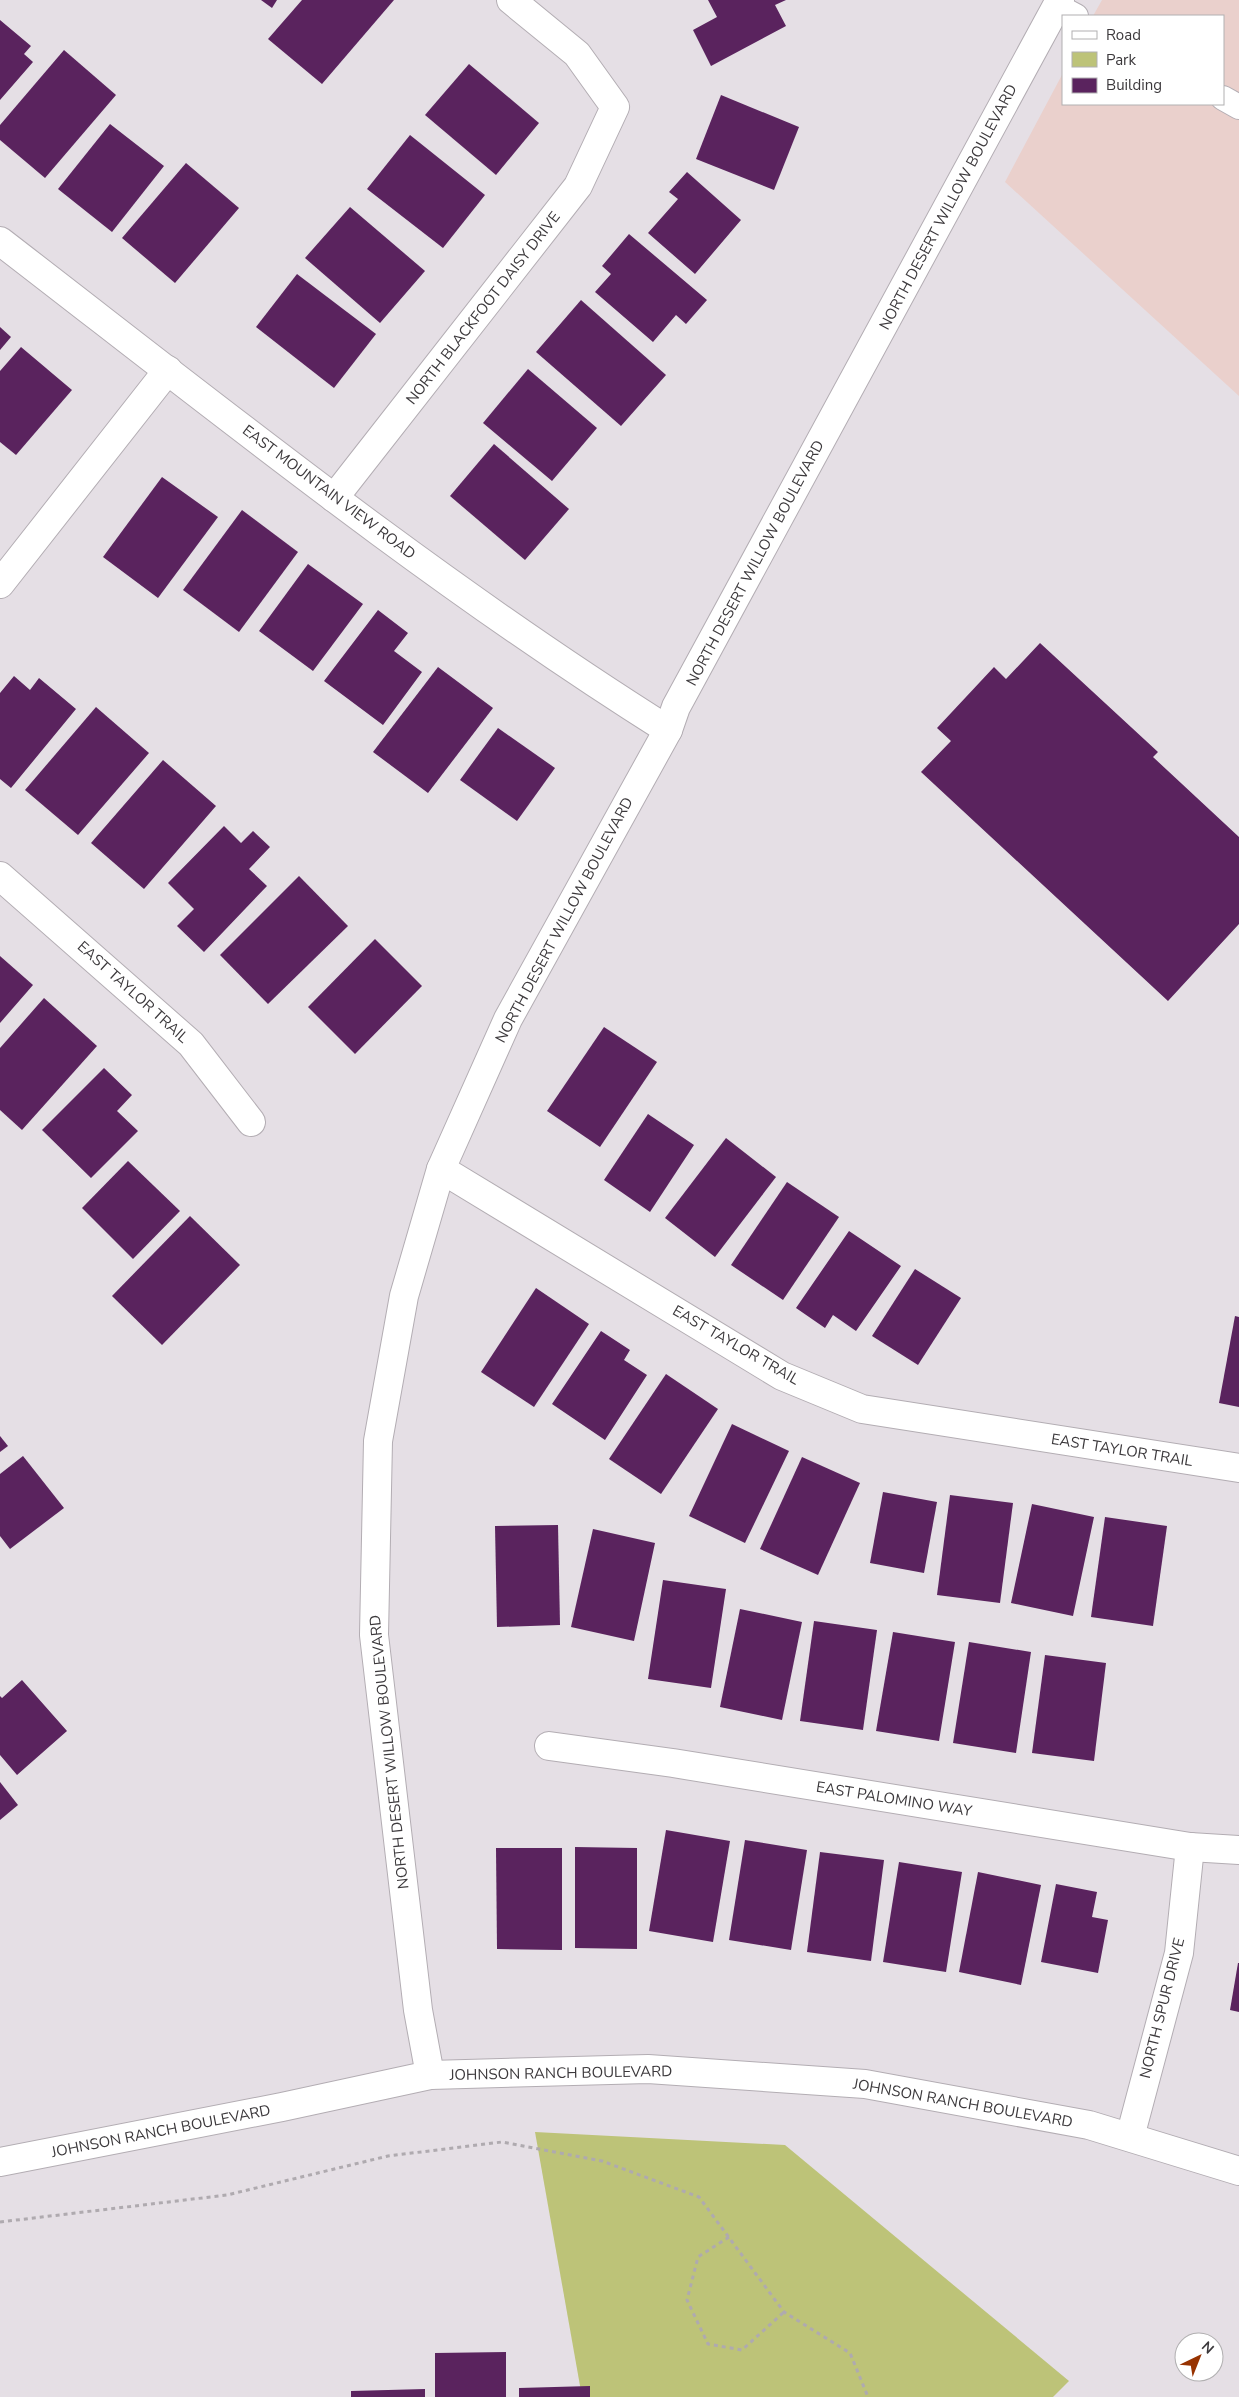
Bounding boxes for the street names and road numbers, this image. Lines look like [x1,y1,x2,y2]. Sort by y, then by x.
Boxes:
street label: NORTH DESERT WILLOW BOULEVARD [874,81,1022,333]
street label: NORTH BLACKFOOT DAISY DRIVE [401,207,565,409]
street label: EAST MOUNTAIN VIEW ROAD [238,420,420,564]
street label: NORTH DESERT WILLOW BOULEVARD [681,437,829,689]
street label: NORTH DESERT WILLOW BOULEVARD [490,794,638,1046]
street label: EAST TAYLOR TRAIL [73,937,193,1047]
street label: EAST TAYLOR TRAIL [669,1301,803,1389]
street label: EAST TAYLOR TRAIL [1050,1429,1194,1471]
street label: NORTH DESERT WILLOW BOULEVARD [365,1614,413,1890]
street label: EAST PALOMINO WAY [815,1777,974,1821]
street label: NORTH SPUR DRIVE [1135,1936,1189,2080]
street label: JOHNSON RANCH BOULEVARD [448,2061,673,2085]
street label: JOHNSON RANCH BOULEVARD [851,2074,1074,2132]
street label: JOHNSON RANCH BOULEVARD [49,2100,272,2162]

